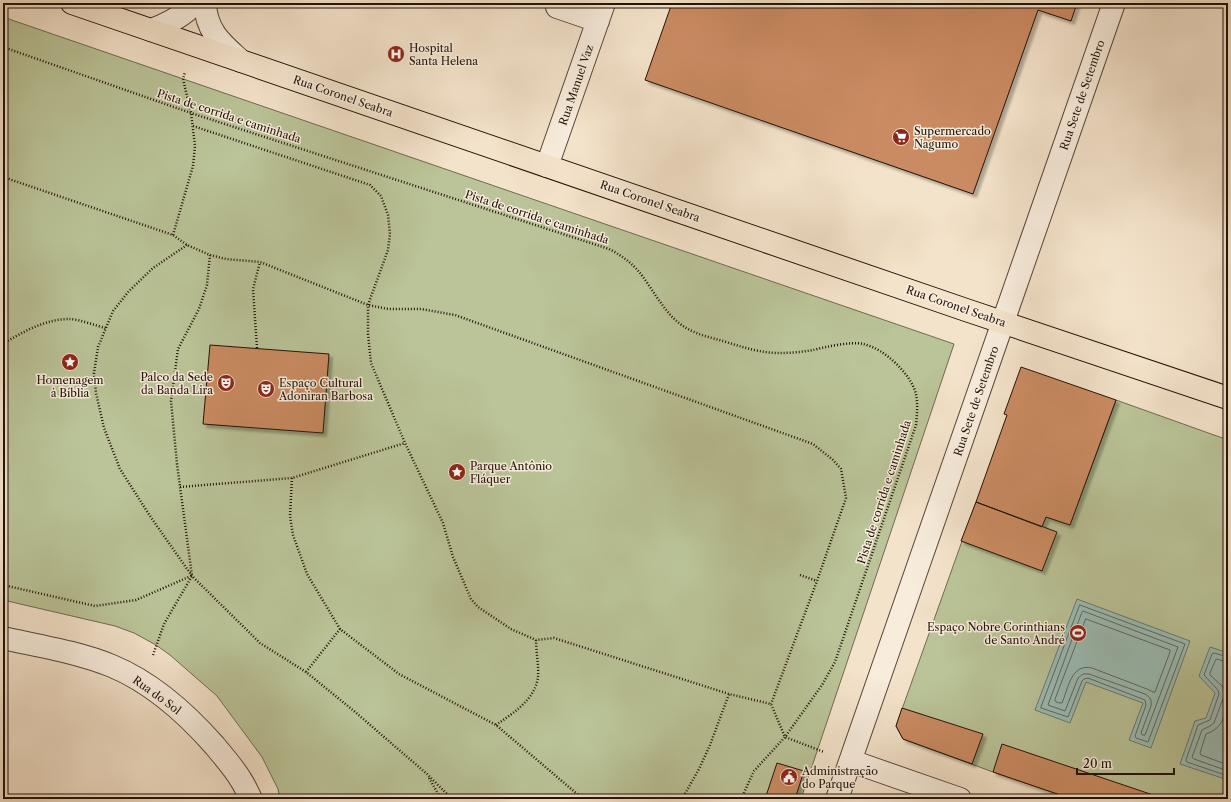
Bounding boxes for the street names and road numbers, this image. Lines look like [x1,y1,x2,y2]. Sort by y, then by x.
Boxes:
street label: Rua Sete de Setembro [1057,38,1108,152]
street label: Rua Manuel Vaz [556,43,596,127]
street label: Rua Coronel Seabra [291,72,395,120]
street label: Pista de corrida e caminhada [155,86,303,146]
street label: Rua Coronel Seabra [598,177,702,225]
street label: Pista de corrida e caminhada [463,187,611,247]
street label: Rua Coronel Seabra [904,282,1008,330]
street label: Rua Sete de Setembro [951,344,1002,458]
street label: Pista de corrida e caminhada [854,418,914,566]
street label: Rua do Sol [130,673,185,718]

